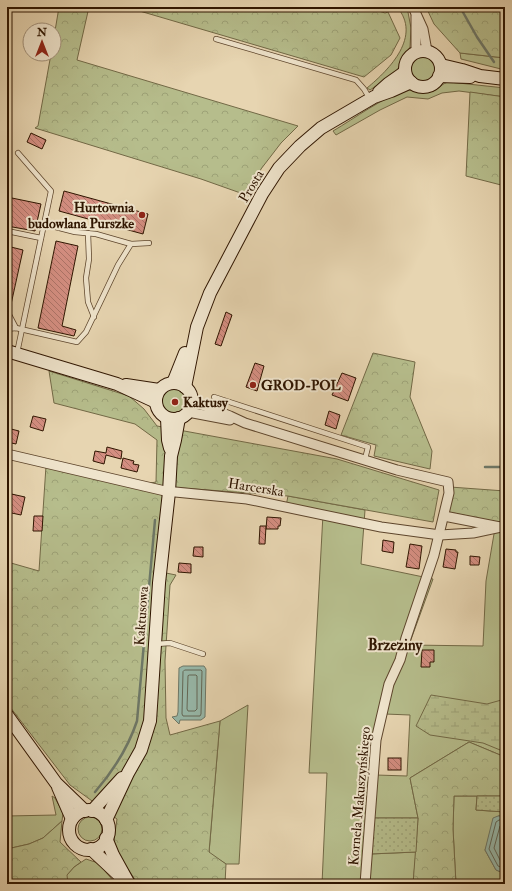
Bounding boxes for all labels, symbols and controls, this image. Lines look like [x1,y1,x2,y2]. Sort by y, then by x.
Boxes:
north arrow [22,22,62,62]
text: N [36,26,48,39]
street label: Prosta [235,167,268,206]
place label: Hurtownia budowlana Purszke [27,199,135,232]
marker: Hurtownia budowlana Purszke [137,210,147,220]
place label: GROD-POL [261,377,342,394]
marker: GROD-POL [248,380,258,390]
place label: Kaktusy [183,394,229,412]
marker: Kaktusy [170,397,180,407]
street label: Harcerska [227,475,285,500]
street label: Kaktusowa [131,585,152,646]
district label: Brzeziny [368,636,424,656]
street label: Kornela Makuszyńskiego [345,726,375,866]

